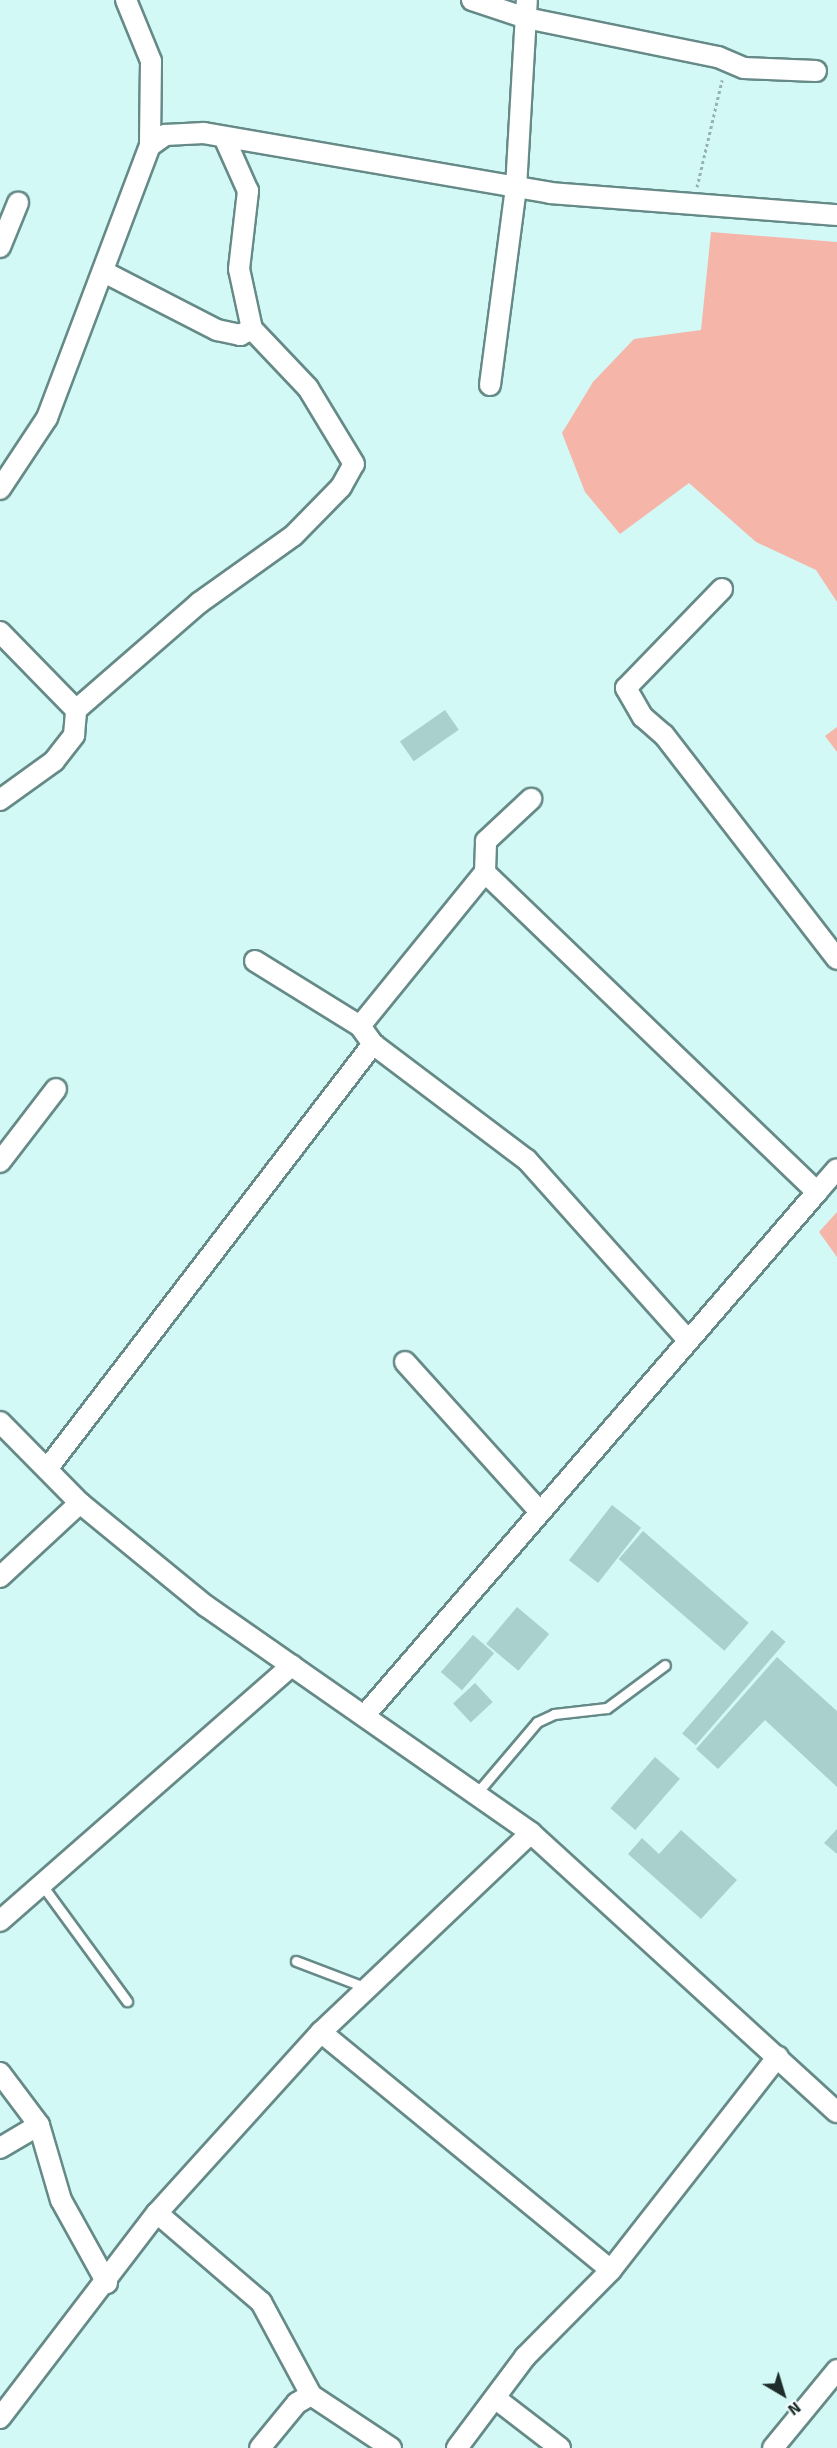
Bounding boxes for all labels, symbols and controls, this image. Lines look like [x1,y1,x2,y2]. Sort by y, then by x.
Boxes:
north arrow [753,2364,813,2424]
text: N [784,2397,805,2419]

